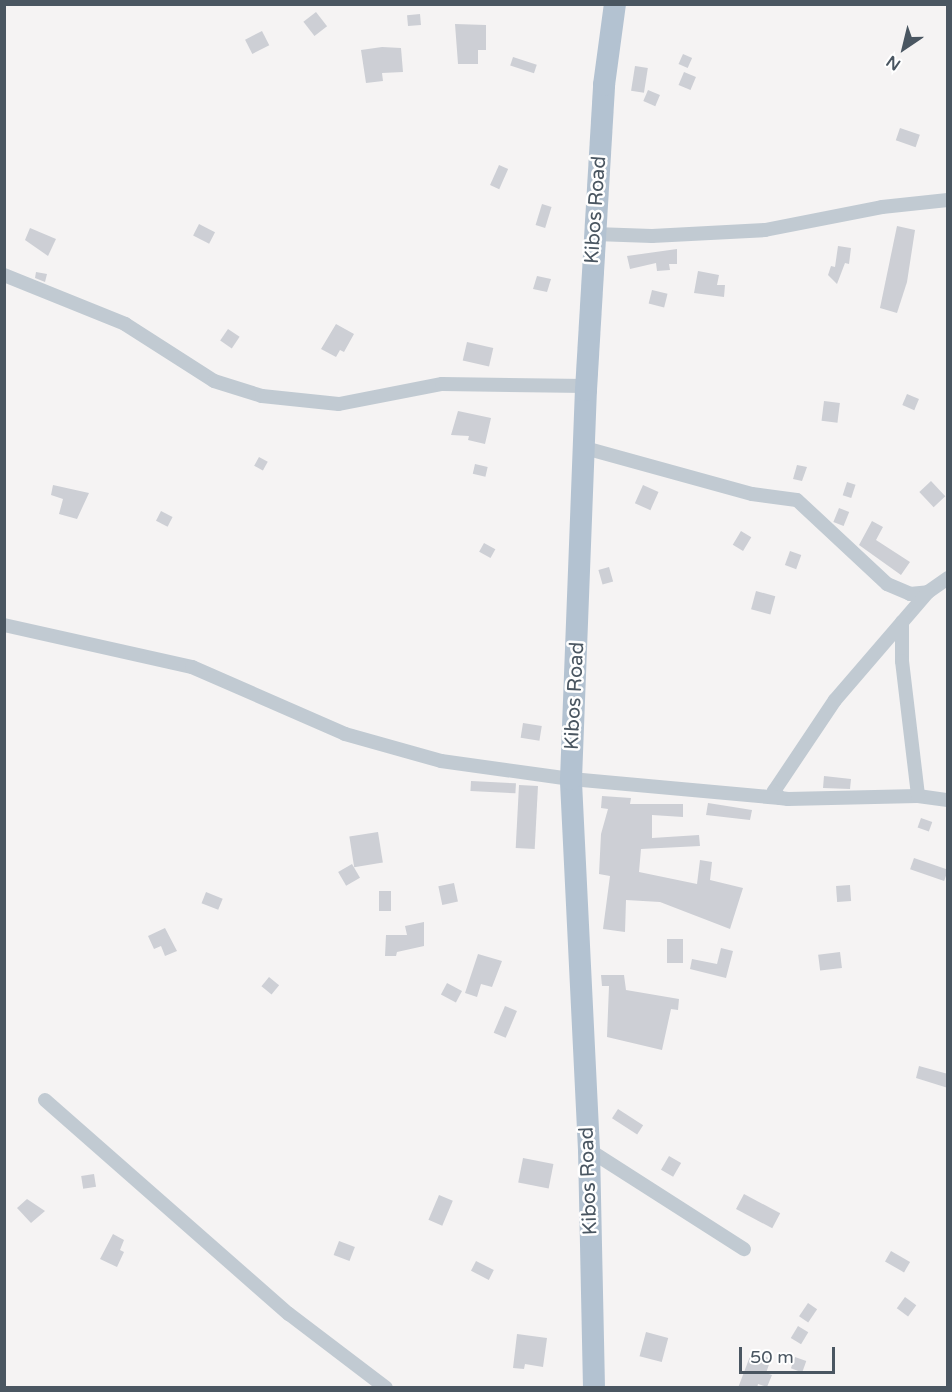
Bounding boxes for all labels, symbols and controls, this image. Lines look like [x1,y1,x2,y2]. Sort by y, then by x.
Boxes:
north arrow [874,18,934,78]
text: N [883,51,905,75]
street label: Kibos Road [580,155,612,265]
street label: Kibos Road [560,641,590,751]
street label: Kibos Road [575,1127,603,1235]
scale bar [742,1335,838,1373]
text: 50 m [750,1346,794,1368]

